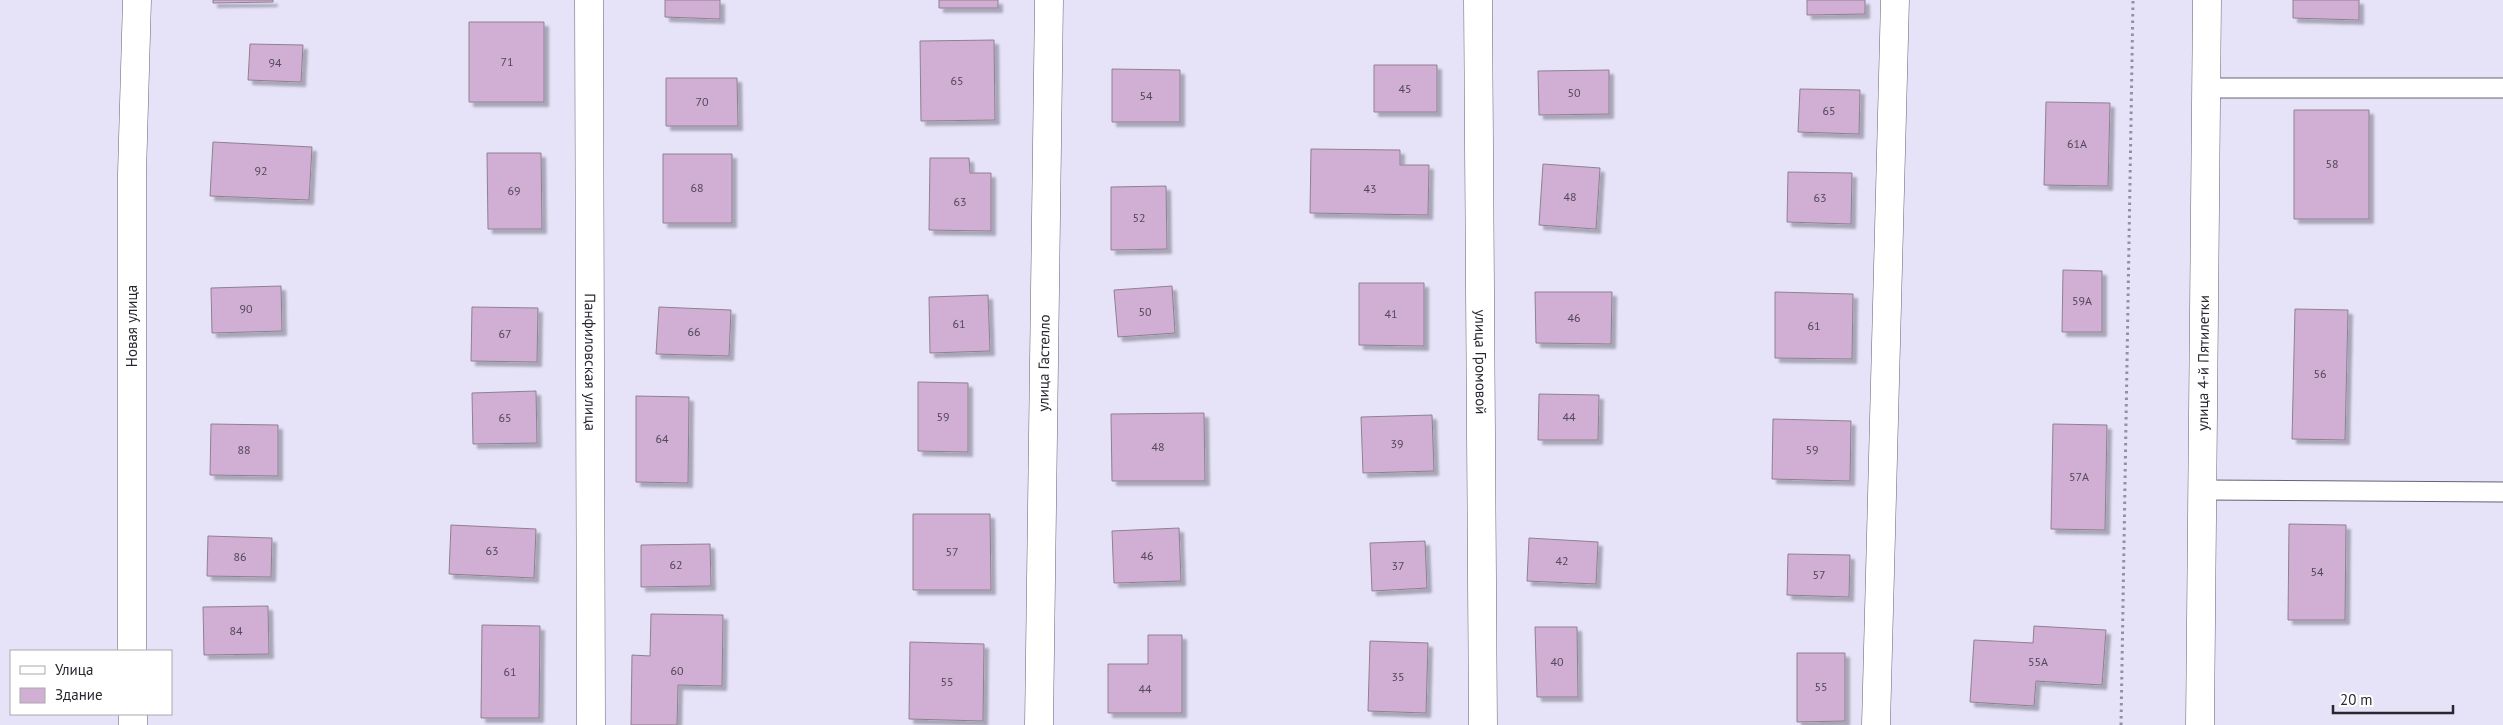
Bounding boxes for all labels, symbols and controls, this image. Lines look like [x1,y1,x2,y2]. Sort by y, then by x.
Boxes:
house number: 71 [500,54,514,69]
house number: 94 [268,55,282,70]
house number: 65 [950,73,964,88]
house number: 45 [1398,81,1412,96]
house number: 50 [1567,85,1581,100]
house number: 54 [1139,88,1153,103]
house number: 70 [695,94,709,109]
house number: 65 [1822,103,1836,118]
house number: 61А [2067,136,2087,151]
house number: 58 [2325,156,2339,171]
house number: 92 [254,163,268,178]
house number: 68 [690,180,704,195]
house number: 43 [1363,181,1377,196]
house number: 69 [507,183,521,198]
house number: 48 [1563,189,1577,204]
house number: 63 [1813,190,1827,205]
house number: 63 [953,194,967,209]
house number: 52 [1132,210,1146,225]
street label: Новая улица [122,285,141,367]
street label: Панфиловская улица [581,293,600,431]
house number: 59А [2072,293,2092,308]
street label: улица 4-й Пятилетки [2193,295,2213,431]
house number: 90 [239,301,253,316]
house number: 50 [1138,304,1152,319]
house number: 41 [1384,306,1398,321]
street label: улица Громовой [1471,309,1491,414]
house number: 46 [1567,310,1581,325]
street label: улица Гастелло [1033,314,1054,412]
house number: 61 [952,316,966,331]
house number: 61 [1807,318,1821,333]
house number: 66 [687,324,701,339]
house number: 67 [498,326,512,341]
house number: 56 [2313,366,2327,381]
house number: 59 [936,409,950,424]
house number: 44 [1562,409,1576,424]
house number: 65 [498,410,512,425]
house number: 64 [655,431,669,446]
house number: 39 [1390,436,1404,451]
house number: 48 [1151,439,1165,454]
house number: 88 [237,442,251,457]
house number: 59 [1805,442,1819,457]
house number: 57А [2069,469,2089,484]
house number: 63 [485,543,499,558]
house number: 57 [945,544,959,559]
house number: 46 [1140,548,1154,563]
house number: 86 [233,549,247,564]
house number: 42 [1555,553,1569,568]
house number: 62 [669,557,683,572]
house number: 37 [1391,558,1405,573]
house number: 54 [2310,564,2324,579]
house number: 57 [1812,567,1826,582]
house number: 84 [229,623,243,638]
legend [10,650,172,715]
house number: 40 [1550,654,1564,669]
house number: 55А [2028,654,2048,669]
text: Улица [55,660,93,679]
house number: 60 [670,663,684,678]
house number: 61 [503,664,517,679]
house number: 35 [1391,669,1405,684]
house number: 55 [940,674,954,689]
house number: 55 [1814,679,1828,694]
house number: 44 [1138,681,1152,696]
scale bar [2333,682,2453,714]
text: Здание [55,685,103,704]
text: 20 m [2340,690,2373,709]

